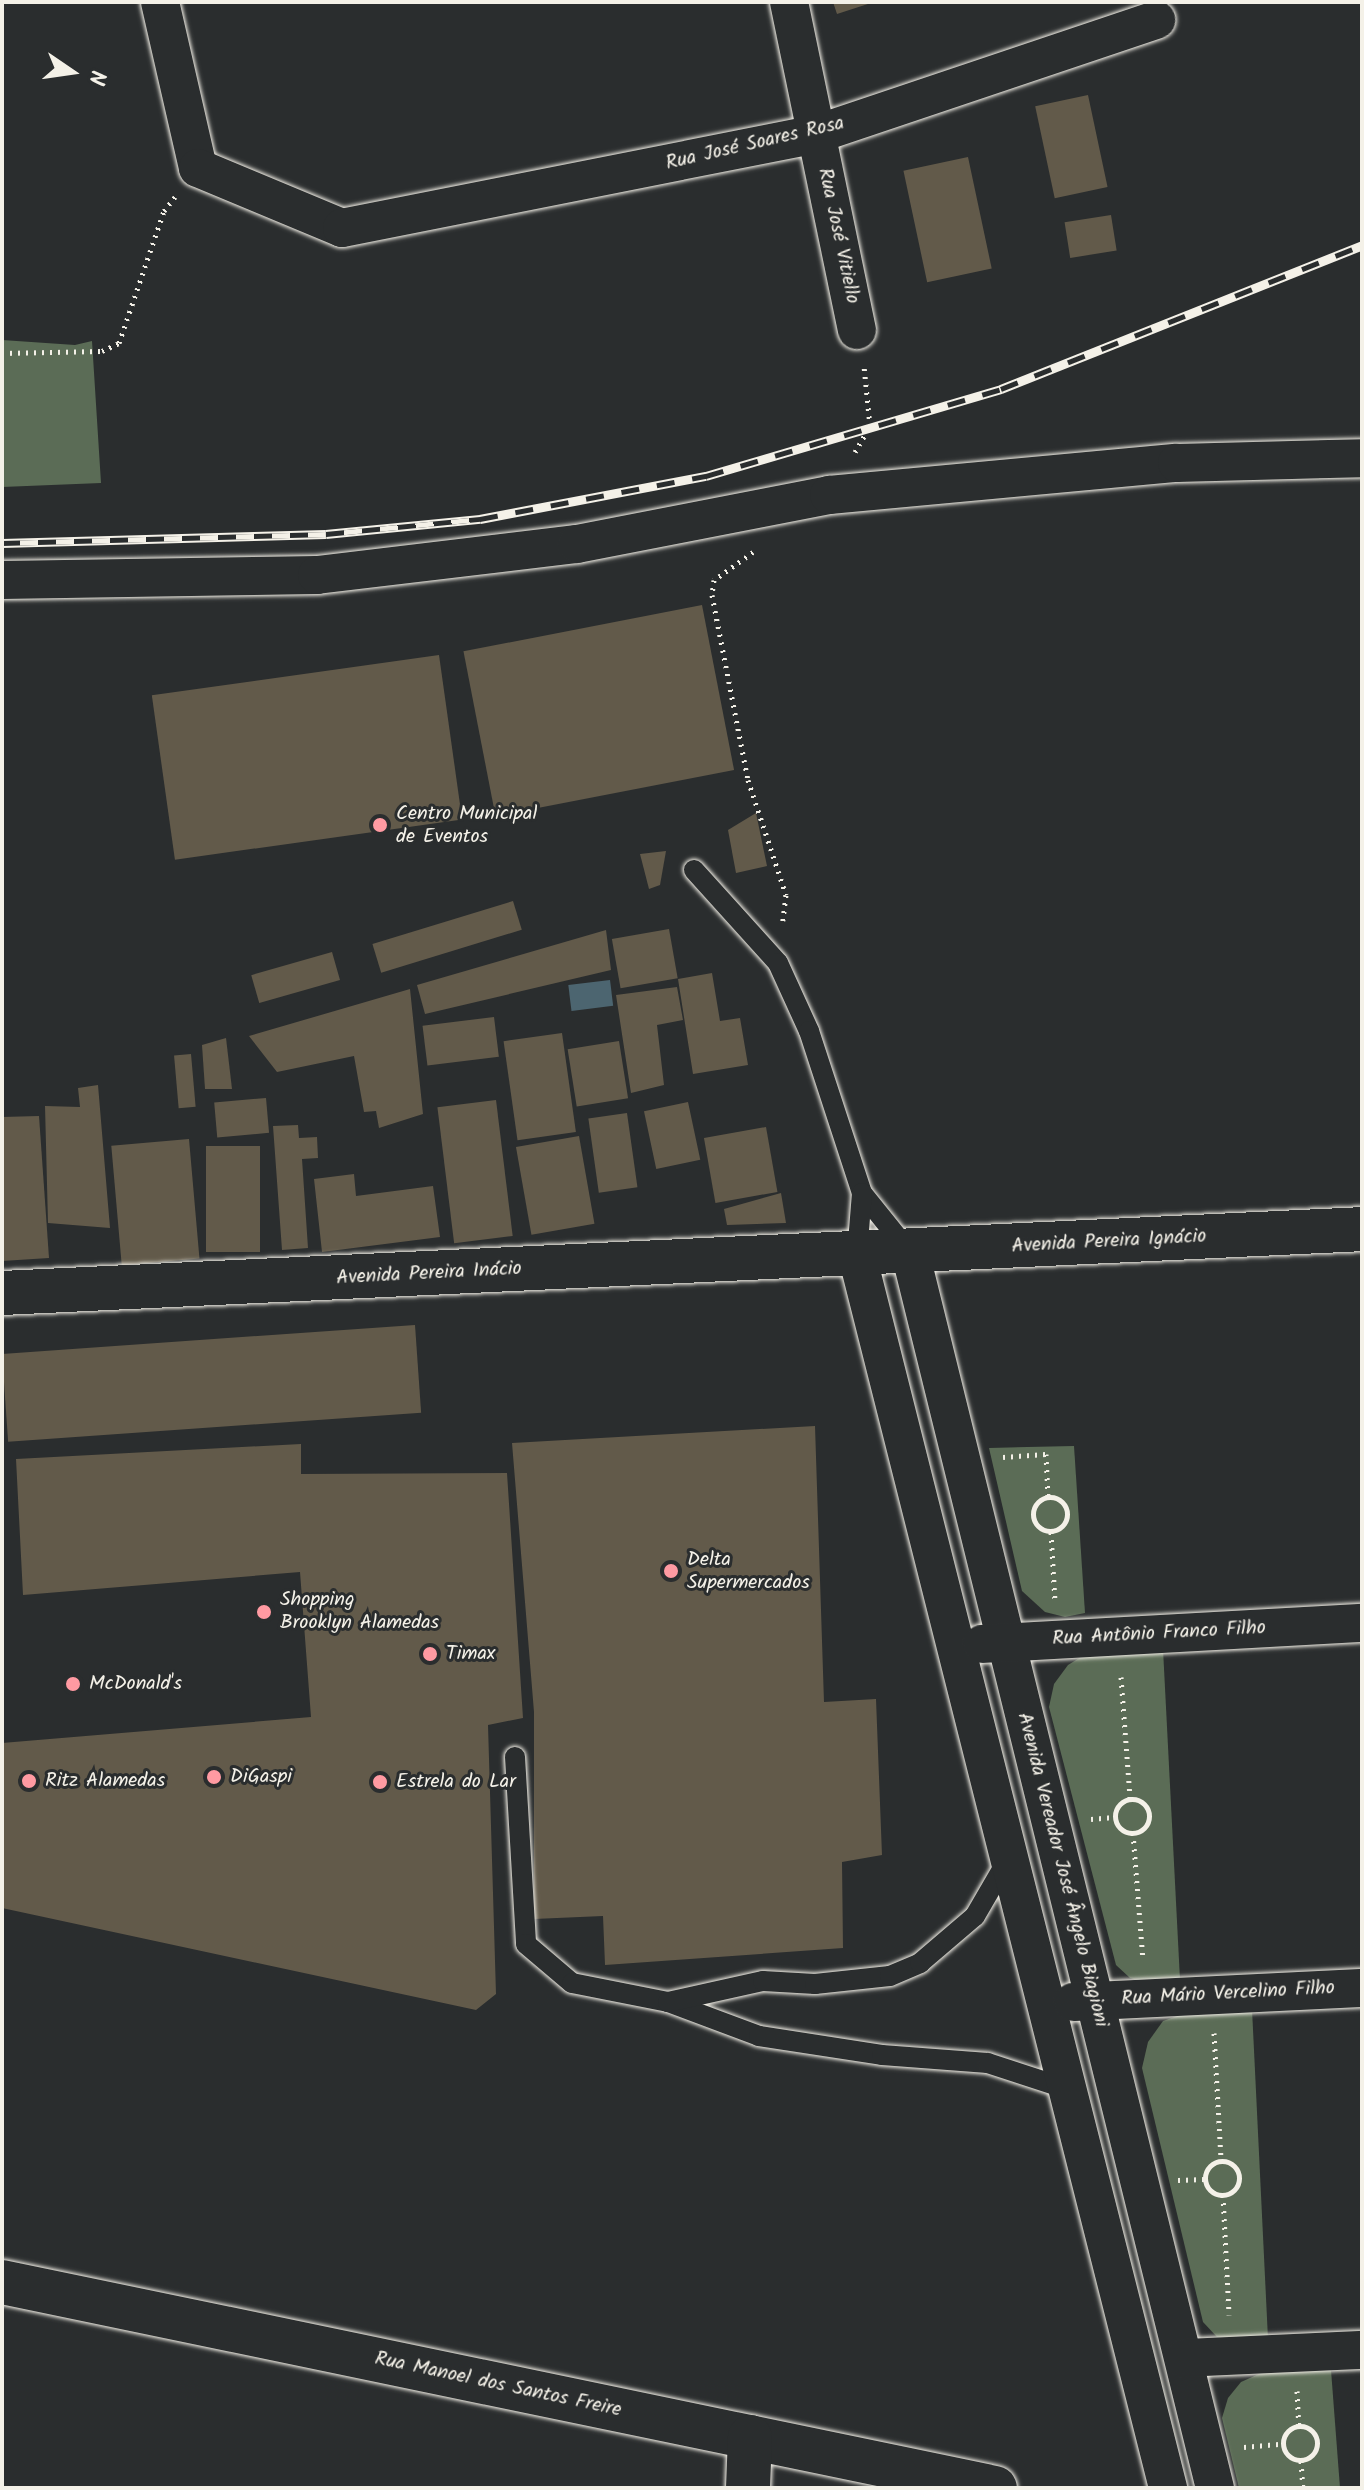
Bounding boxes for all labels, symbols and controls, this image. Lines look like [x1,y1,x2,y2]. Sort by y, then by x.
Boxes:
north arrow [32,32,112,112]
text: N [77,67,114,88]
street label: Rua José Soares Rosa [663,112,847,176]
street label: Rua José Vitiello [812,166,864,306]
place label: Centro Municipal de Eventos [396,802,537,849]
marker: Centro Municipal de Eventos [371,816,389,834]
street label: Avenida Pereira Ignácio [1011,1225,1207,1259]
street label: Avenida Pereira Inácio [336,1257,522,1291]
place label: Delta Supermercados [687,1548,810,1595]
marker: Delta Supermercados [662,1562,680,1580]
place label: Shopping Brooklyn Alamedas [280,1588,439,1635]
marker: Shopping Brooklyn Alamedas [255,1603,273,1621]
street label: Rua Antônio Franco Filho [1052,1616,1266,1652]
place label: Timax [446,1642,495,1666]
marker: Timax [421,1645,439,1663]
place label: McDonald's [89,1672,182,1696]
marker: McDonald's [64,1675,82,1693]
street label: Avenida Vereador José Ângelo Biagioni [1011,1710,1113,2030]
place label: DiGaspi [230,1765,292,1789]
marker: DiGaspi [205,1768,223,1786]
place label: Ritz Alamedas [45,1769,165,1793]
place label: Estrela do Lar [396,1770,516,1794]
marker: Ritz Alamedas [20,1772,38,1790]
marker: Estrela do Lar [371,1773,389,1791]
street label: Rua Mário Vercelino Filho [1121,1976,1335,2012]
street label: Rua Manoel dos Santos Freire [372,2347,624,2423]

